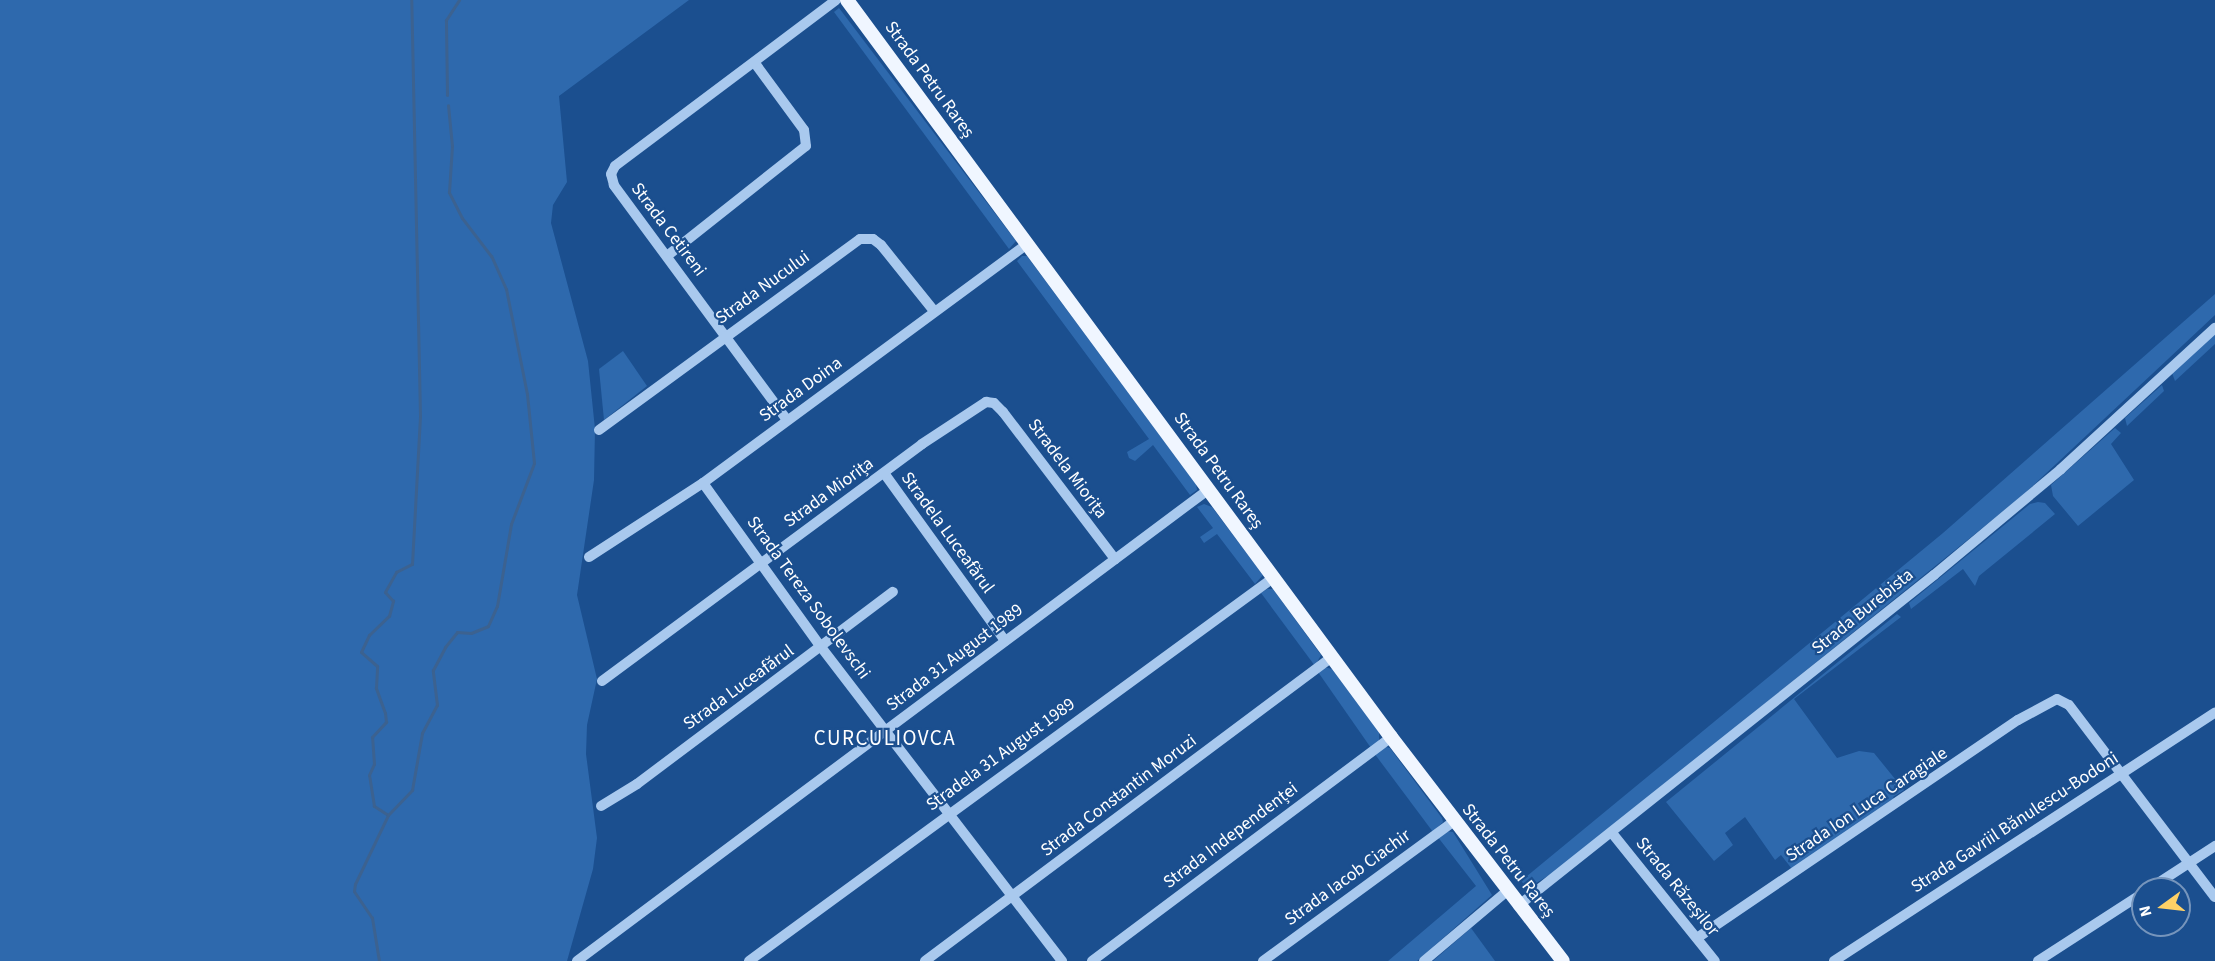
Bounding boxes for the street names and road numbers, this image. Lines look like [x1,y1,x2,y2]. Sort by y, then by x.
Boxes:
street label: Strada Petru Rareș [879,17,979,143]
street label: Strada Cetireni [626,179,710,281]
street label: Strada Nucului [712,247,814,329]
street label: Strada Doina [755,353,847,427]
street label: Strada Petru Rareș [1168,408,1268,534]
street label: Stradela Miorița [1023,415,1111,523]
street label: Strada Miorița [780,453,878,533]
street label: Stradela Luceafărul [896,468,998,598]
street label: Strada Tereza Sobolevschi [742,512,874,684]
street label: Strada Burebista [1808,564,1918,660]
street label: Strada 31 August 1989 [883,600,1027,716]
street label: Strada Luceafărul [680,641,798,735]
street label: Stradela 31 August 1989 [922,694,1080,816]
street label: Strada Constantin Moruzi [1037,730,1201,862]
street label: Strada Ion Luca Caragiale [1782,743,1952,867]
street label: Strada Gavriil Bănulescu-Bodoni [1907,748,2123,898]
street label: Strada Independenței [1159,778,1303,894]
street label: Strada Petru Rareș [1457,800,1559,922]
street label: Strada Iacob Ciachir [1281,825,1415,931]
street label: Strada Răzeşilor [1631,833,1723,941]

